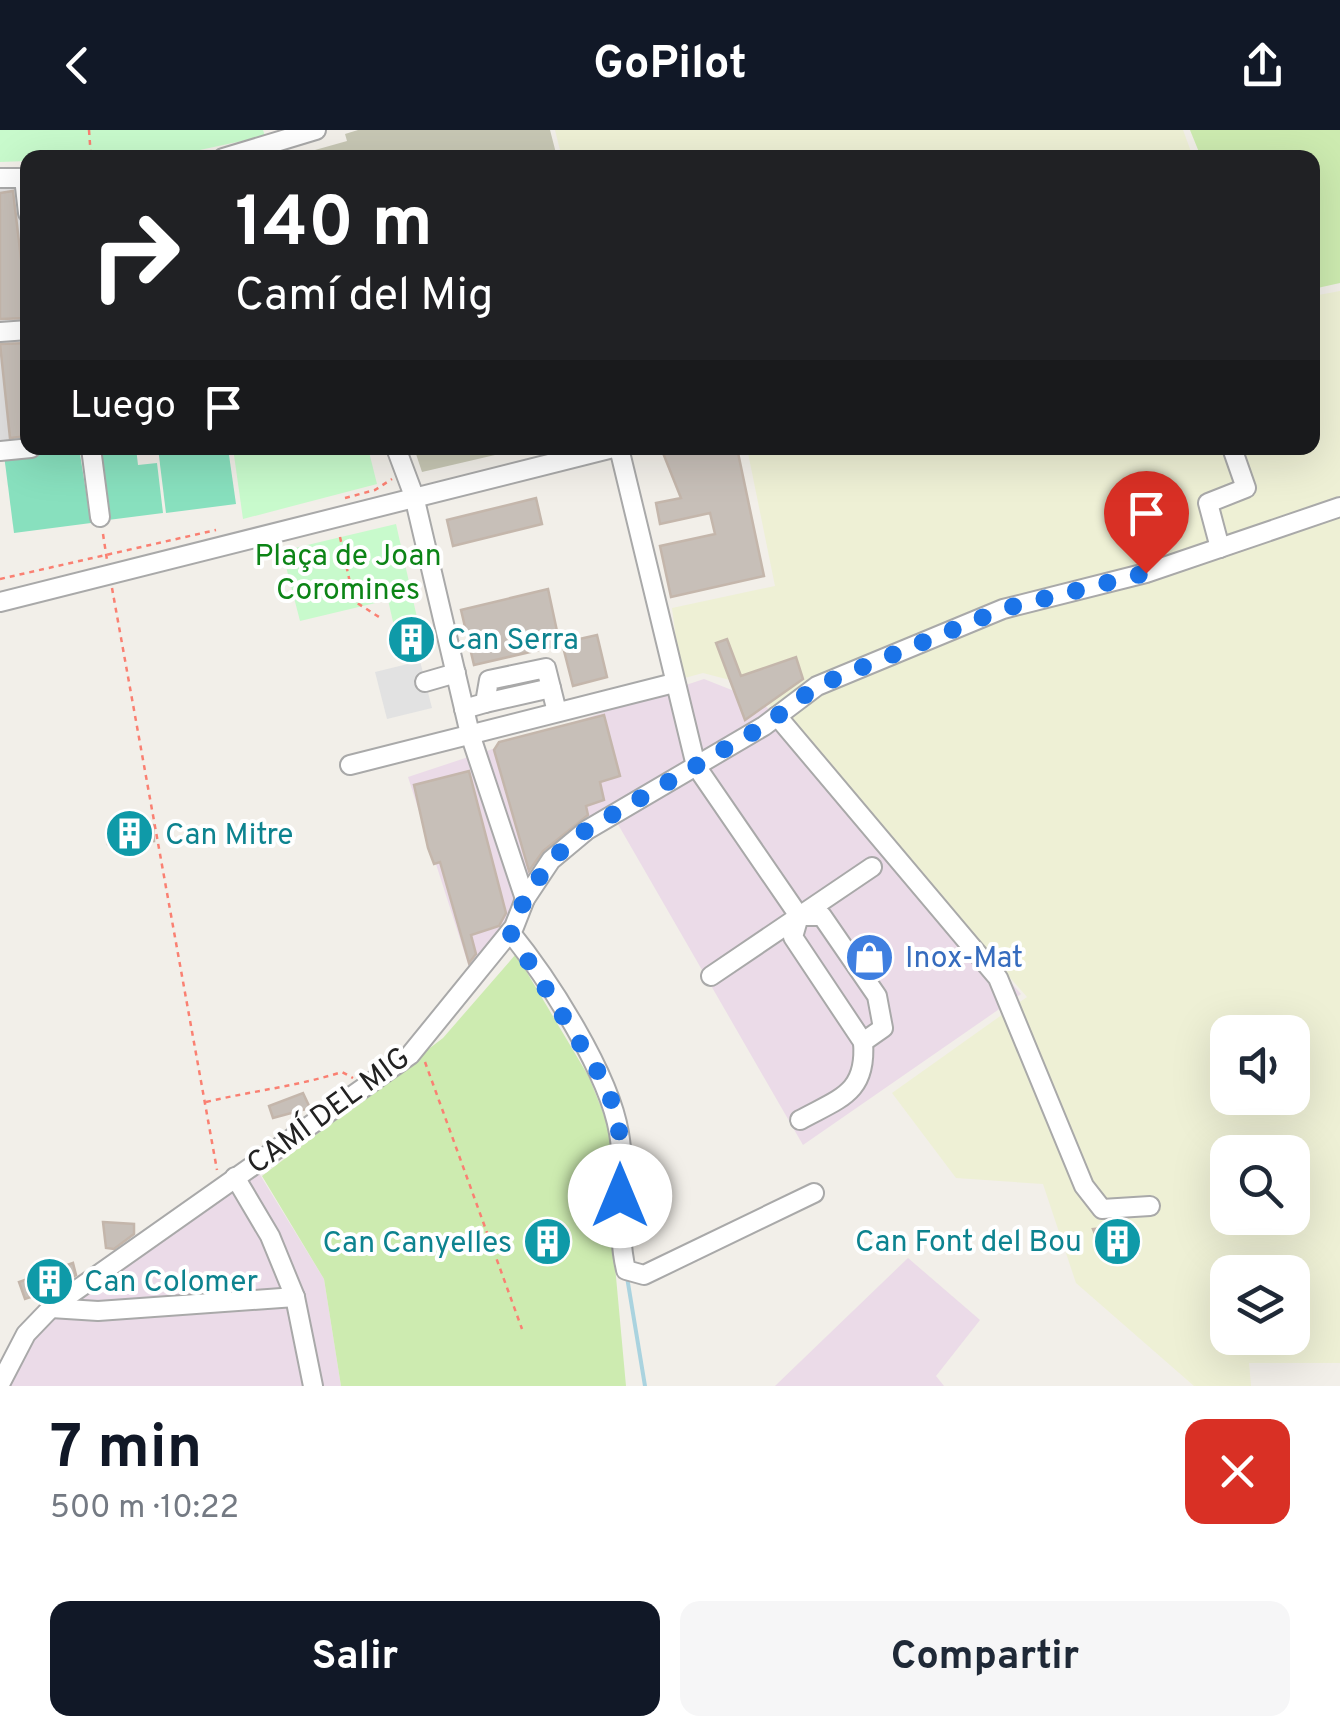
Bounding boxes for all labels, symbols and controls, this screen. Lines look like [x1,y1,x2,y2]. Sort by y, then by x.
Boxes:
text: GoPilot [593,37,747,94]
icon: back [50,38,105,93]
icon: share [1235,38,1290,93]
text: 140 m [235,182,433,271]
icon: right [70,190,200,320]
text: Camí del Mig [235,269,493,326]
icon: arrive [196,380,251,435]
text: Luego [70,383,176,432]
pin [1104,471,1189,574]
icon: arrive [1119,486,1174,541]
park label: Plaça de Joan Coromines [254,539,442,610]
building icon: Can Serra [386,613,438,665]
place label: Can Serra [447,623,579,660]
building icon: Can Mitre [104,808,156,860]
place label: Can Mitre [165,818,293,855]
shop icon: Inox-Mat [844,931,896,983]
place label: Inox-Mat [905,941,1023,978]
map controls [1210,1015,1310,1355]
button: sound [1210,1015,1310,1115]
street label: CAMÍ DEL MIG [240,1039,418,1184]
button: search [1210,1135,1310,1235]
position arrow [568,1144,672,1248]
building icon: Can Font del Bou [1091,1215,1143,1267]
building icon: Can Canyelles [521,1216,573,1268]
place label: Can Font del Bou [855,1225,1082,1262]
place label: Can Canyelles [323,1226,512,1263]
building icon: Can Colomer [23,1255,75,1307]
button: layers [1210,1255,1310,1355]
place label: Can Colomer [84,1265,259,1302]
text: 7 min [50,1413,202,1489]
button: close [1185,1419,1290,1524]
text: 500 m · 10:22 [50,1489,239,1529]
button: Salir [50,1601,660,1716]
button: Compartir [680,1601,1290,1716]

